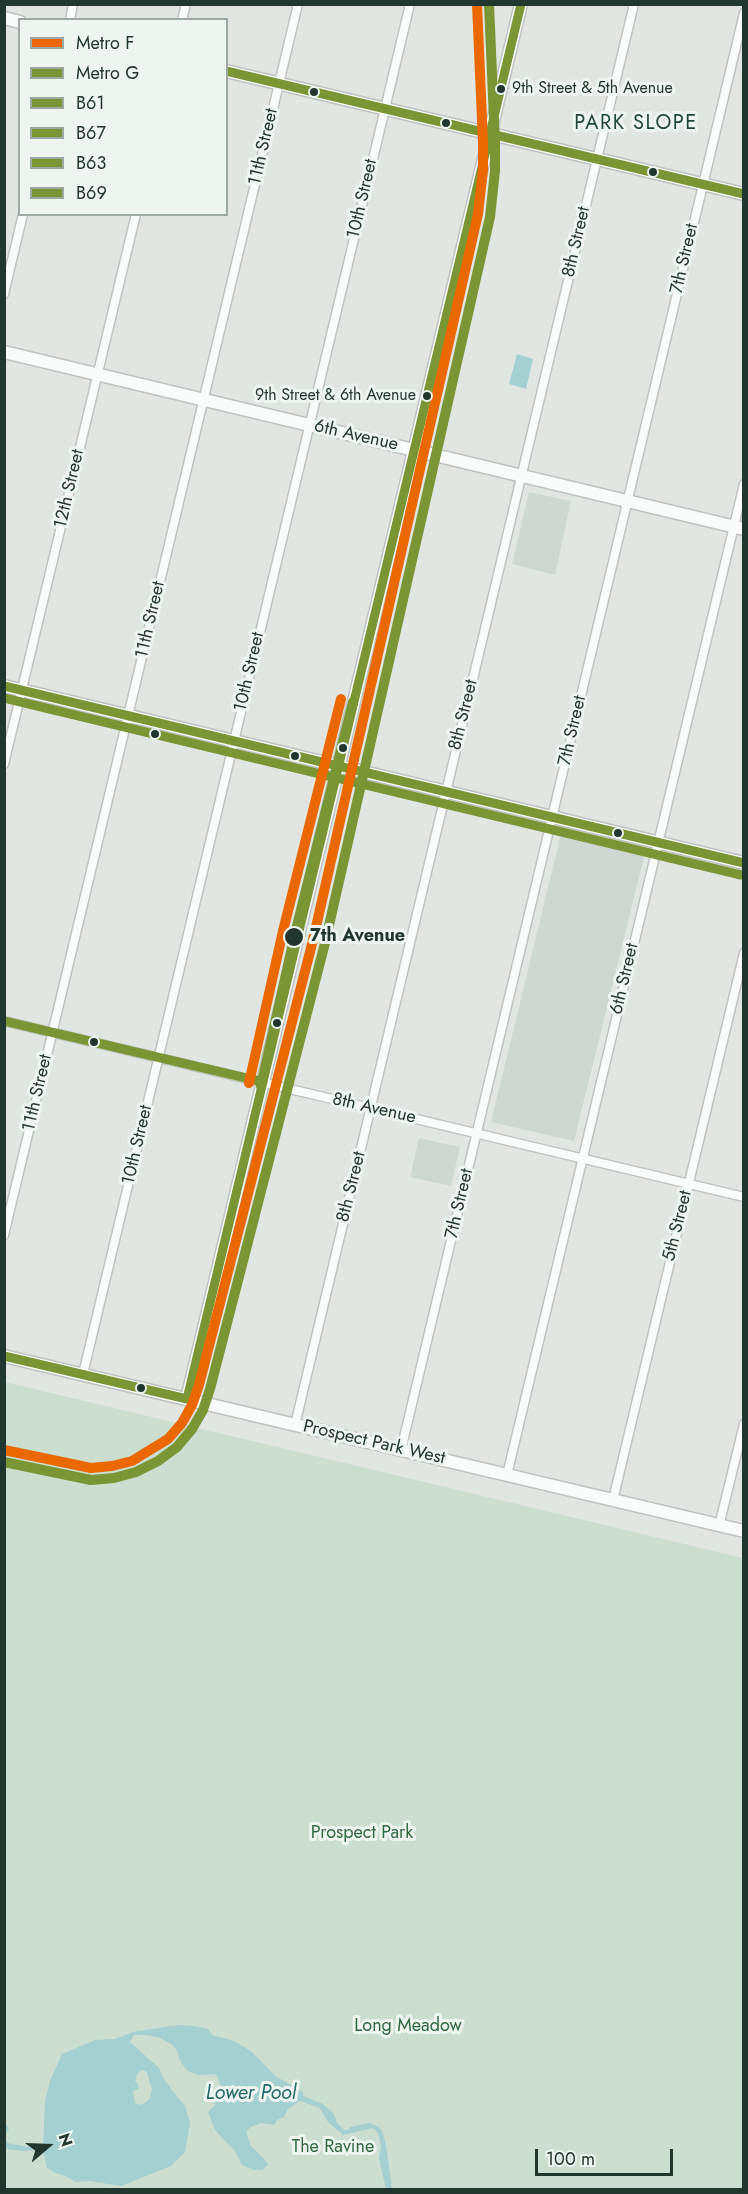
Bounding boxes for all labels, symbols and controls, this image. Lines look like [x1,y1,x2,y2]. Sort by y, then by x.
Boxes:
legend [18,18,228,216]
text: Metro F [76,30,134,56]
text: Metro G [76,60,139,86]
place label: 9th Street & 5th Avenue [512,79,673,99]
marker: 9th Street & 5th Avenue [495,83,507,95]
unlabelled marker [308,86,320,98]
text: B61 [76,90,105,116]
street label: 11th Street [245,106,283,188]
district label: PARK SLOPE [574,112,698,136]
unlabelled marker [440,117,452,129]
text: B67 [76,120,106,146]
text: B63 [76,150,106,176]
street label: 10th Street [343,157,383,241]
unlabelled marker [647,166,659,178]
text: B69 [76,180,107,206]
street label: 8th Street [558,205,596,279]
street label: 7th Street [666,222,704,296]
place label: 9th Street & 6th Avenue [255,386,416,406]
marker: 9th Street & 6th Avenue [421,390,433,402]
street label: 6th Avenue [312,416,400,456]
street label: 12th Street [50,447,90,531]
street label: 11th Street [132,579,170,661]
street label: 10th Street [230,630,270,714]
street label: 8th Street [445,677,483,753]
street label: 7th Street [554,694,592,768]
unlabelled marker [149,728,161,740]
unlabelled marker [337,742,349,754]
unlabelled marker [289,750,301,762]
unlabelled marker [612,827,624,839]
marker: 7th Avenue [283,926,305,948]
place label: 7th Avenue [310,926,405,948]
street label: 6th Street [606,941,644,1017]
unlabelled marker [271,1017,283,1029]
unlabelled marker [88,1036,100,1048]
street label: 11th Street [19,1052,57,1134]
street label: 8th Avenue [330,1089,418,1129]
street label: 10th Street [118,1103,158,1187]
street label: 8th Street [333,1149,371,1225]
street label: 7th Street [441,1167,479,1241]
street label: 5th Street [659,1188,697,1264]
unlabelled marker [135,1382,147,1394]
street label: Prospect Park West [301,1416,447,1470]
park label: Prospect Park [311,1823,413,1845]
park label: Long Meadow [354,2016,462,2038]
water label: Lower Pool [206,2082,296,2106]
north arrow [18,2116,78,2176]
text: N [53,2130,78,2150]
park label: The Ravine [292,2137,374,2159]
scale bar [538,2137,676,2175]
text: 100 m [546,2146,595,2172]

